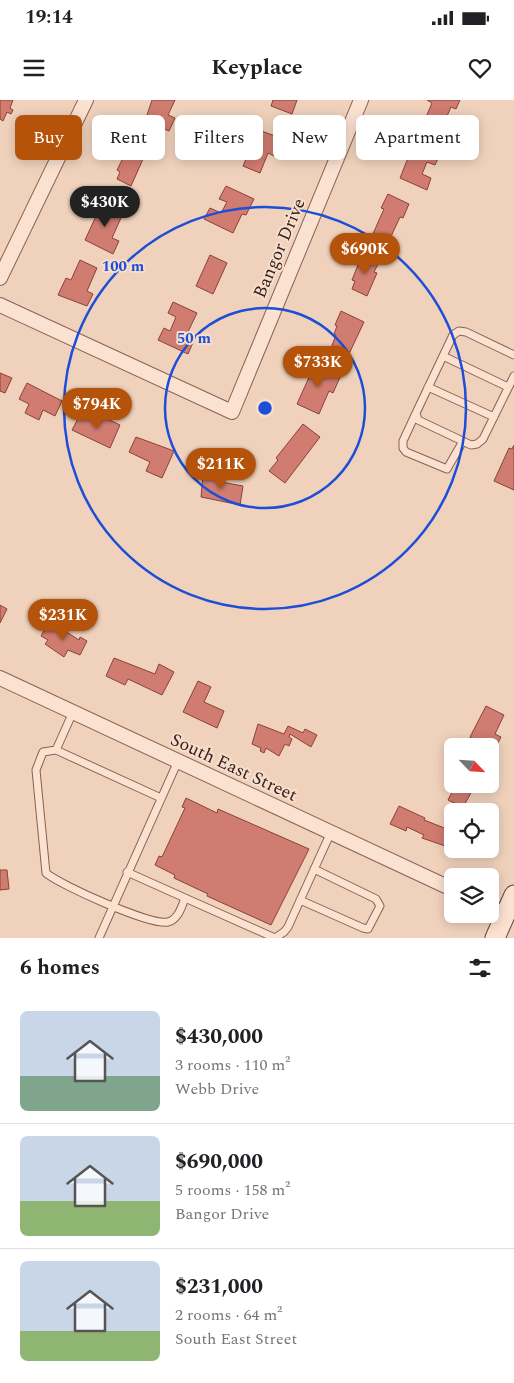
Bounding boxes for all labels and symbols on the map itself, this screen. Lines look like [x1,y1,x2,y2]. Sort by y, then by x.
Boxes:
pin: $430K [70,186,140,228]
street label: Bangor Drive [246,194,313,302]
pin: $690K [330,232,400,275]
text: 100 m [102,255,145,278]
text: 50 m [177,327,212,350]
pin: $733K [283,346,353,388]
pin: $794K [62,388,132,430]
centre of rings [256,399,274,417]
pin: $211K [186,448,256,490]
pin: $231K [28,598,98,641]
street label: South East Street [166,726,302,809]
north arrow [444,738,499,792]

